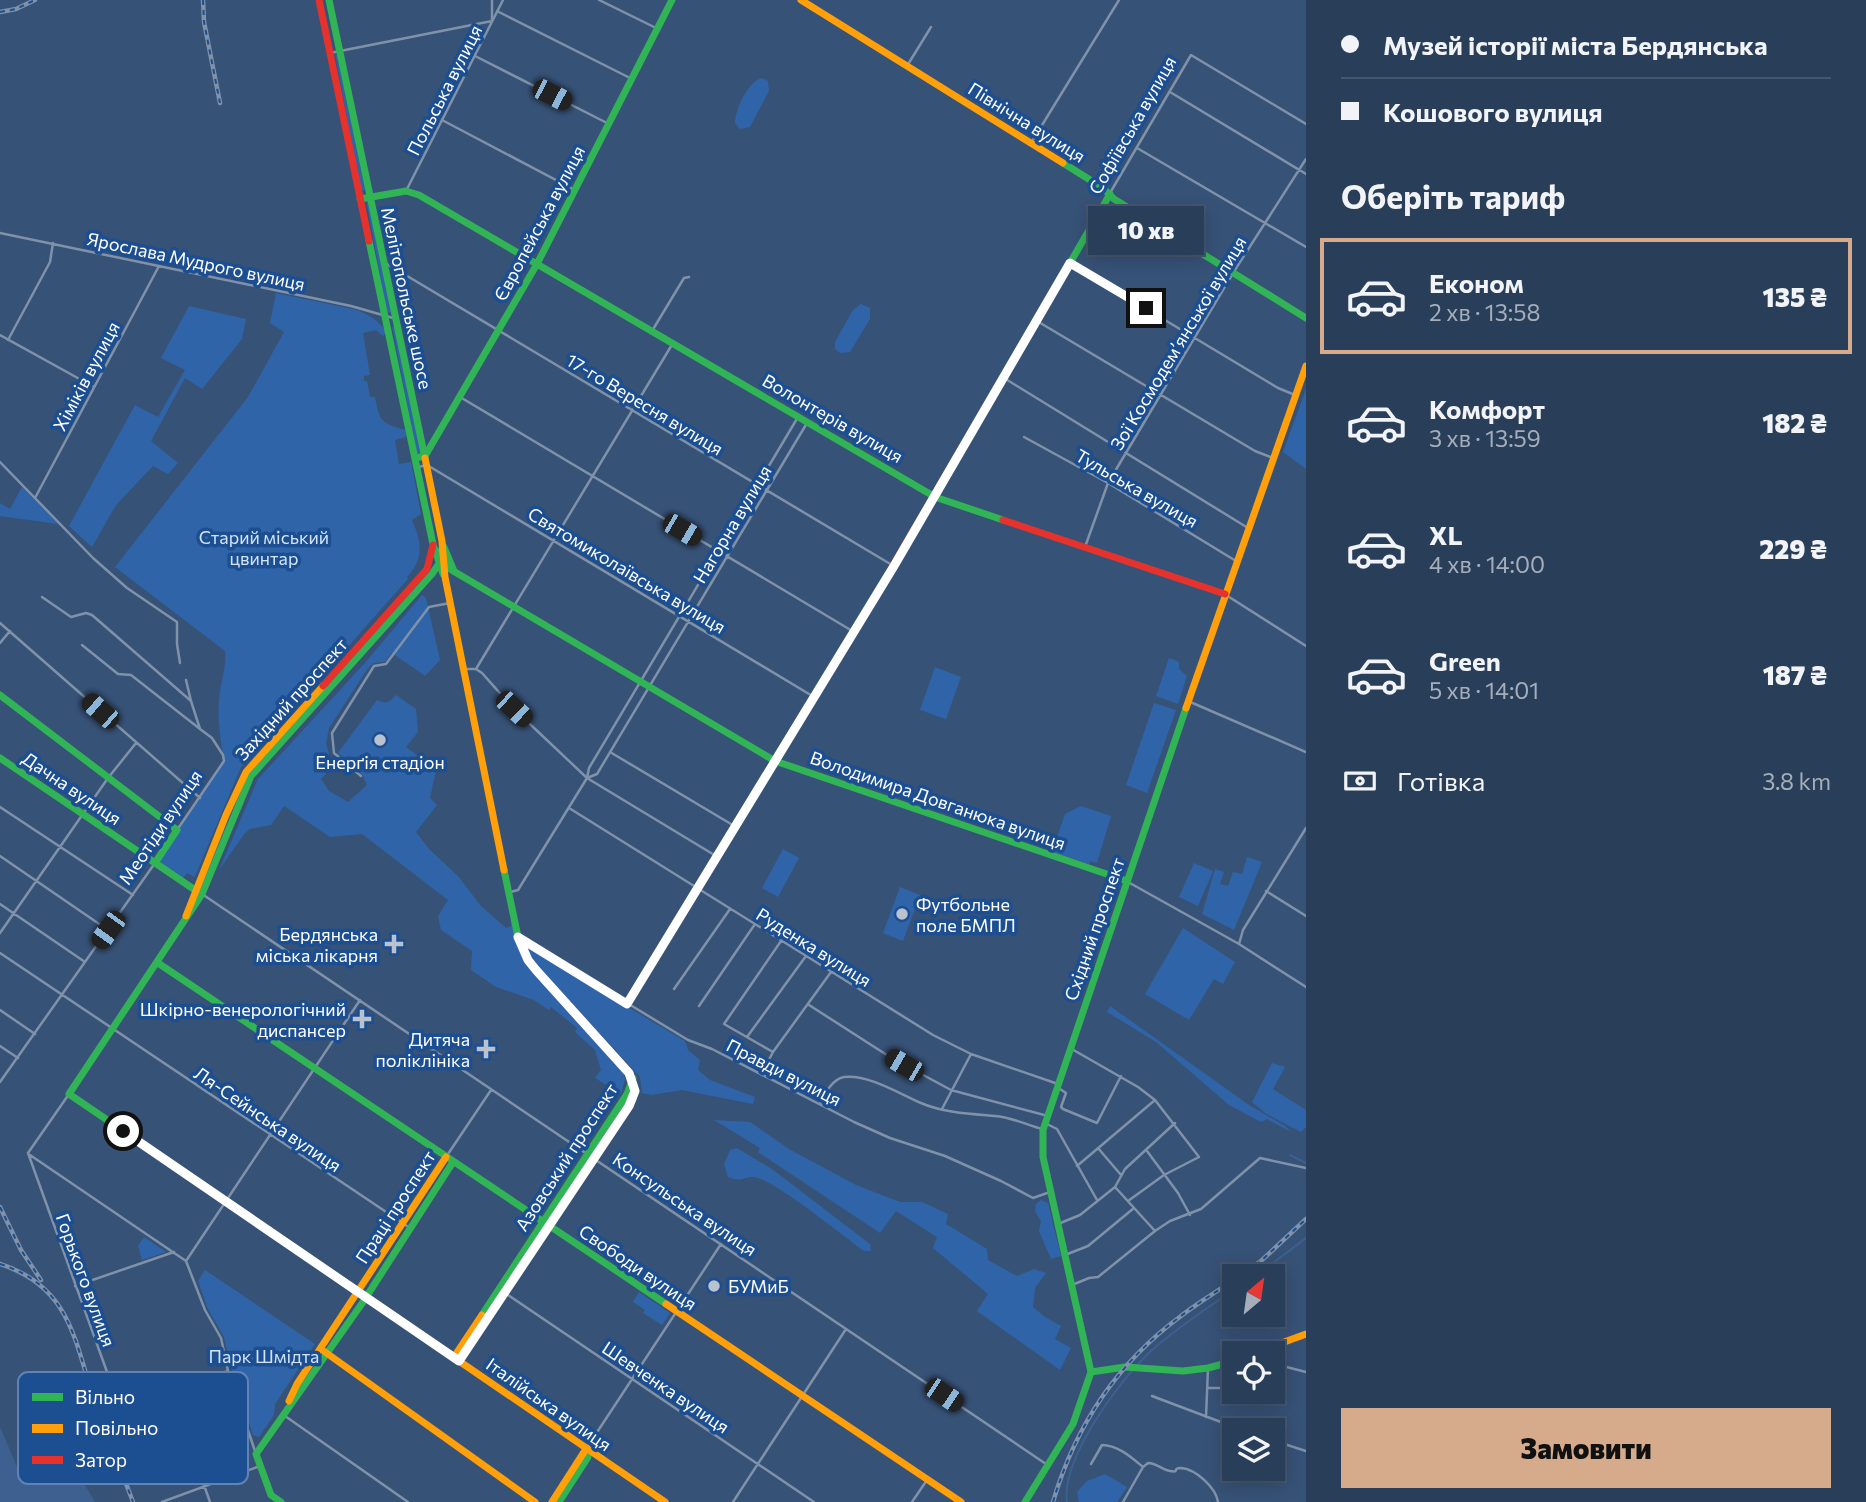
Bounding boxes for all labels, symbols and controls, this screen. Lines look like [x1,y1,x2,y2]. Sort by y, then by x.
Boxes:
street label: Польська вулиця [402,21,486,159]
text: Музей історії міста Бердянська [1383,29,1768,60]
street label: Софіївська вулиця [1084,52,1180,198]
car [529,76,576,114]
street label: Північна вулиця [964,77,1090,167]
text: Кошового вулиця [1383,96,1603,127]
street label: Європейська вулиця [489,142,589,304]
text: Оберіть тариф [1341,176,1565,216]
street label: Мелітопольське шосе [377,205,437,391]
callout: 10 хв [1088,206,1204,256]
text: 10 хв [1118,216,1174,244]
street label: Ярослава Мудрого вулиця [85,227,307,295]
street label: Зої Космодем’янської вулиця [1105,232,1251,454]
icon: car [1345,265,1408,328]
text: Економ [1429,267,1524,298]
text: 135 ₴ [1763,281,1827,312]
route end [1130,292,1162,324]
text: 2 хв · 13:58 [1429,298,1540,326]
street label: Хіміків вулиця [48,318,124,434]
street label: 17-го Вересня вулиця [563,349,727,459]
street label: Волонтерів вулиця [759,369,907,467]
icon: car [1345,391,1408,454]
text: Комфорт [1429,393,1545,424]
text: 182 ₴ [1762,407,1827,438]
text: 3 хв · 13:59 [1429,424,1541,452]
street label: Тульська вулиця [1072,444,1202,532]
street label: Нагорна вулиця [688,461,776,587]
street label: Святомиколаївська вулиця [524,502,730,638]
car [659,510,706,550]
icon: car [1345,517,1408,580]
text: XL [1429,519,1463,550]
park label: Старий міський цвинтар [199,526,329,569]
text: 229 ₴ [1759,533,1827,564]
text: 4 хв · 14:00 [1429,550,1545,578]
street label: Західний проспект [230,633,352,765]
icon: car [1345,643,1408,706]
text: Green [1429,645,1501,676]
text: 187 ₴ [1763,659,1827,690]
text: 5 хв · 14:01 [1429,676,1539,704]
car [492,687,537,731]
car [78,689,123,733]
marker: Енерґія стадіон [372,732,388,748]
street label: Володимира Довганюка вулиця [807,746,1069,854]
street label: Дачна вулиця [18,747,126,829]
place label: Енерґія стадіон [315,751,445,773]
icon: cash [1341,762,1379,800]
street label: Меотіди вулиця [114,765,206,889]
text: Готівка [1397,765,1485,796]
text: 3.8 km [1762,767,1831,795]
street label: Східний проспект [1059,854,1129,1003]
place label: Футбольне поле БМПЛ [916,893,1016,936]
street label: Руденка вулиця [752,903,876,991]
marker: Футбольне поле БМПЛ [894,906,910,922]
car [88,907,129,953]
place label: Бердянська міська лікарня [256,923,378,966]
marker: Бердянська міська лікарня [384,934,404,954]
place label: Шкірно-венерологічний диспансер [140,998,346,1041]
marker: Шкірно-венерологічний диспансер [352,1009,372,1029]
place label: Дитяча поліклініка [376,1028,470,1071]
street label: Правди вулиця [723,1034,845,1110]
marker: Дитяча поліклініка [476,1039,496,1059]
car [881,1045,928,1085]
street label: Ля-Сейнська вулиця [190,1062,346,1176]
street label: Азовський проспект [510,1079,622,1235]
route start [107,1115,139,1147]
street label: Праці проспект [350,1146,440,1268]
street label: Консульська вулиця [609,1148,761,1260]
street label: Горького вулиця [52,1210,120,1350]
street label: Свободи вулиця [575,1219,701,1315]
north arrow [1222,1264,1284,1326]
map controls [1222,1264,1285,1481]
place label: БУМиБ [728,1275,789,1297]
marker: БУМиБ [706,1278,722,1294]
street label: Шевченка вулиця [598,1336,734,1438]
button: locate [1222,1341,1285,1404]
park label: Парк Шмідта [209,1345,319,1367]
street label: Італійська вулиця [482,1353,616,1455]
legend [18,1372,248,1484]
car [921,1375,968,1415]
text: Вільно [75,1385,135,1408]
button: Замовити [1341,1408,1831,1488]
text: Повільно [75,1416,158,1439]
button: layers [1222,1418,1285,1481]
text: Затор [75,1448,127,1471]

